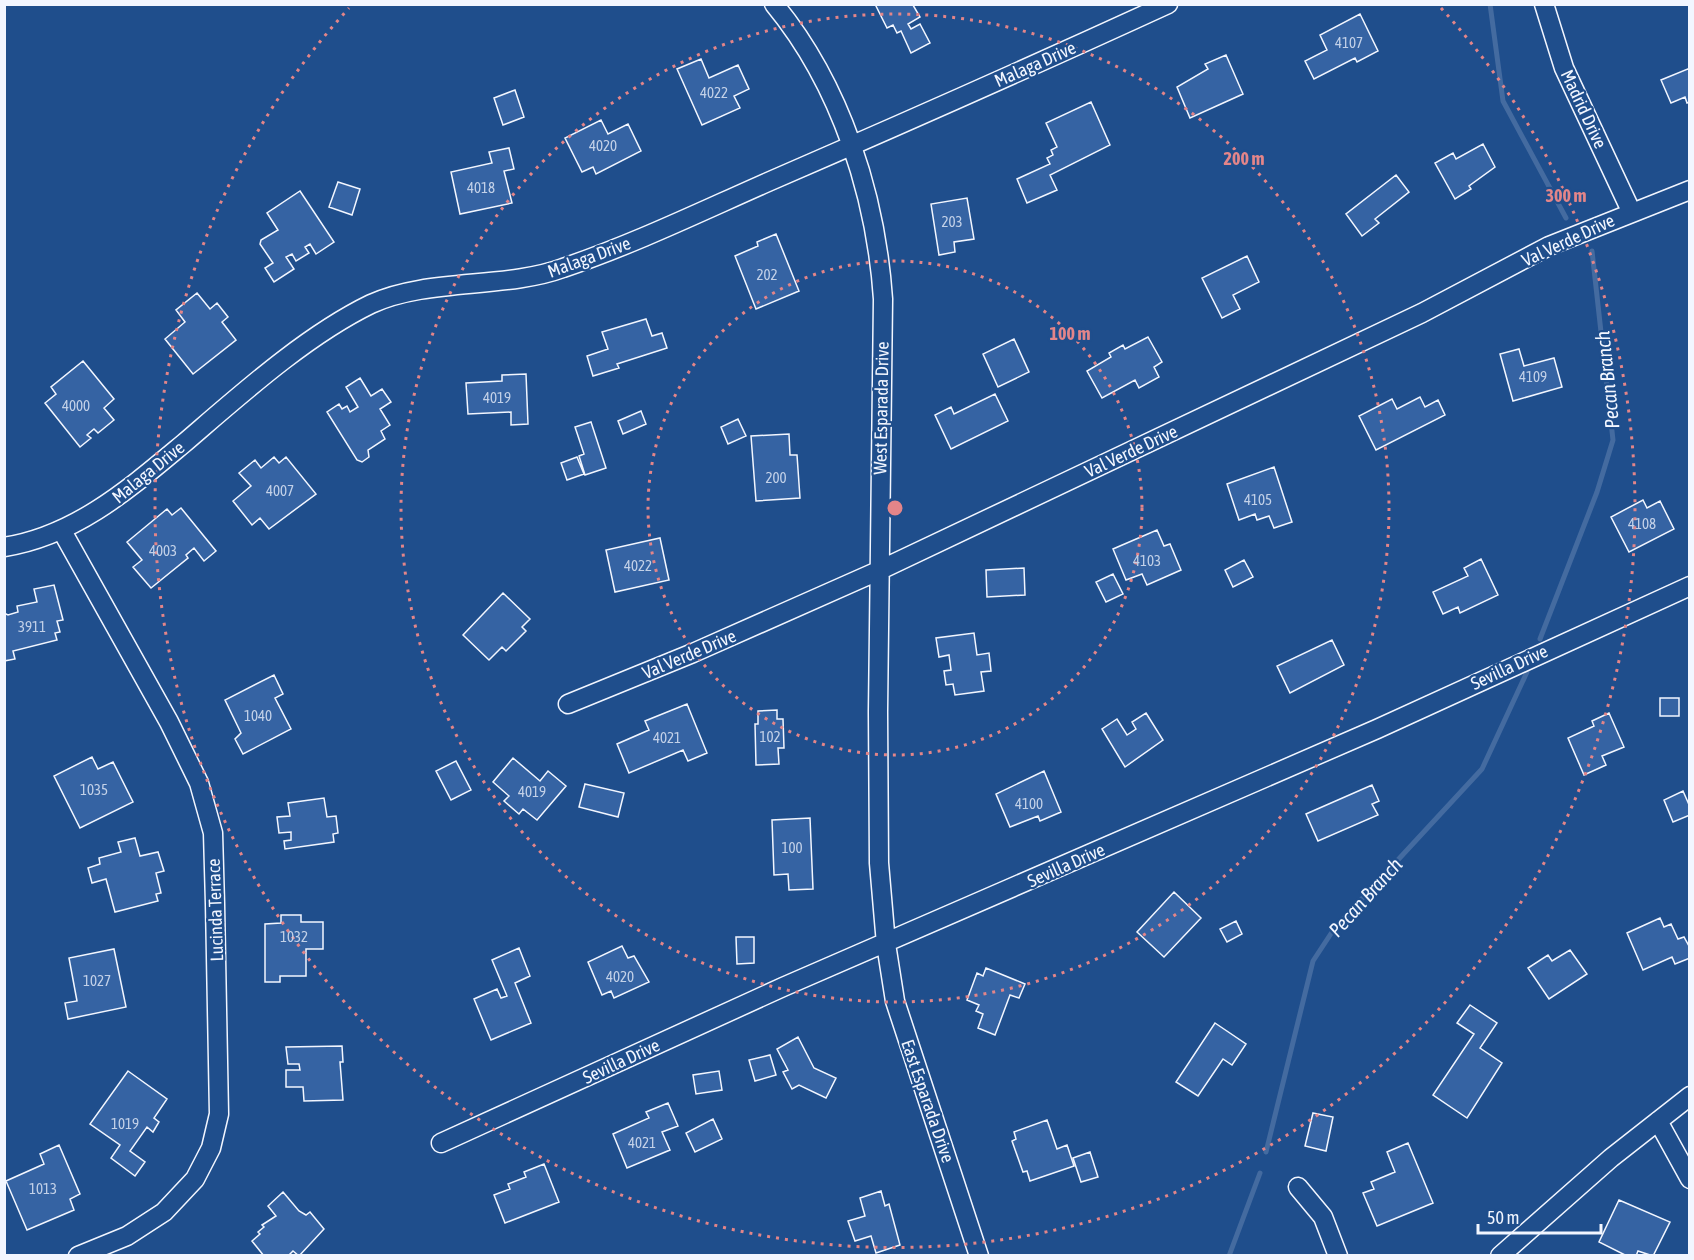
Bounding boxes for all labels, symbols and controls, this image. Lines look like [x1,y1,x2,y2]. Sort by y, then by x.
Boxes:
house number: 4107 [1335,34,1363,51]
street label: Malaga Drive [991,37,1079,91]
street label: Madrid Drive [1557,66,1611,152]
house number: 4022 [700,84,728,101]
house number: 4020 [589,137,617,154]
text: 200 m [1224,148,1264,169]
house number: 4018 [467,179,495,196]
text: 300 m [1546,185,1586,206]
street label: Val Verde Drive [1518,209,1618,271]
house number: 203 [941,213,963,230]
street label: Malaga Drive [545,232,633,282]
house number: 202 [756,266,778,283]
text: 100 m [1050,323,1090,344]
water label: Pecan Branch [1590,330,1624,430]
street label: West Esparada Drive [869,341,893,475]
house number: 4109 [1519,368,1547,385]
house number: 4019 [483,389,511,406]
house number: 4000 [62,397,90,414]
street label: Val Verde Drive [1081,420,1181,482]
street label: Malaga Drive [108,437,188,507]
house number: 200 [765,469,787,486]
house number: 4007 [266,482,294,499]
house number: 4105 [1244,491,1272,508]
centre of rings [885,498,905,518]
house number: 4108 [1628,515,1656,532]
house number: 4003 [149,542,177,559]
house number: 4103 [1133,552,1161,569]
house number: 4022 [624,557,652,574]
house number: 3911 [18,618,46,635]
street label: Val Verde Drive [639,625,739,683]
street label: Sevilla Drive [1467,640,1551,694]
house number: 1040 [244,707,272,724]
house number: 102 [759,728,781,745]
house number: 4021 [653,729,681,746]
house number: 1035 [80,781,108,798]
house number: 4019 [518,783,546,800]
house number: 4100 [1015,795,1043,812]
house number: 100 [781,839,803,856]
street label: Sevilla Drive [1024,839,1108,891]
water label: Pecan Branch [1324,853,1407,941]
street label: Lucinda Terrace [203,858,227,962]
house number: 1032 [280,928,308,945]
house number: 4020 [606,968,634,985]
house number: 1027 [83,972,111,989]
street label: Sevilla Drive [579,1034,663,1088]
street label: East Esparada Drive [897,1037,959,1165]
house number: 1019 [111,1115,139,1132]
house number: 4021 [628,1134,656,1151]
house number: 1013 [29,1180,57,1197]
scale bar [1478,1197,1601,1235]
text: 50 m [1487,1207,1519,1228]

